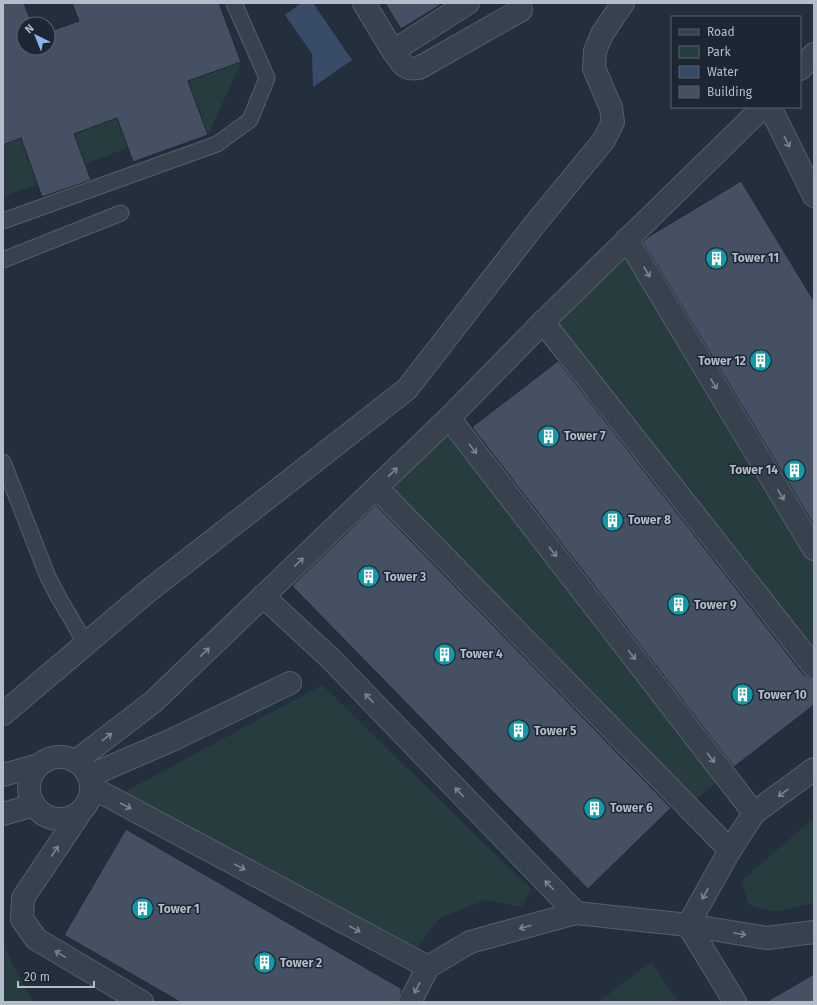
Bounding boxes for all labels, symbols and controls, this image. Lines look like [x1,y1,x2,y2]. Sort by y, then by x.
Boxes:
north arrow [16,16,56,56]
legend [671,16,801,108]
text: N [22,22,37,36]
text: Road [707,25,735,39]
text: Park [707,45,731,59]
text: Water [707,65,739,79]
text: Building [707,85,753,99]
one-way arrow [784,136,791,148]
building icon: Tower 11 [703,245,729,271]
place label: Tower 11 [732,251,779,265]
one-way arrow [644,266,652,278]
building icon: Tower 12 [748,348,774,374]
place label: Tower 12 [698,354,746,368]
one-way arrow [711,378,719,390]
building icon: Tower 7 [535,423,561,449]
place label: Tower 7 [564,429,606,443]
one-way arrow [469,443,477,454]
building icon: Tower 14 [781,457,807,483]
place label: Tower 14 [730,463,778,477]
one-way arrow [388,467,398,477]
one-way arrow [778,489,786,501]
building icon: Tower 8 [600,507,626,533]
place label: Tower 8 [628,513,671,527]
one-way arrow [548,546,557,557]
one-way arrow [294,557,304,567]
building icon: Tower 3 [356,564,382,590]
place label: Tower 3 [384,570,426,584]
building icon: Tower 9 [666,592,692,618]
place label: Tower 9 [694,598,737,612]
building icon: Tower 4 [431,641,457,667]
one-way arrow [200,647,210,657]
place label: Tower 4 [460,647,503,661]
one-way arrow [628,649,636,660]
building icon: Tower 10 [730,682,756,708]
place label: Tower 10 [758,688,807,702]
one-way arrow [364,693,374,703]
building icon: Tower 5 [506,718,532,744]
place label: Tower 5 [534,724,577,738]
one-way arrow [102,733,113,742]
one-way arrow [707,752,716,763]
one-way arrow [454,787,464,797]
one-way arrow [777,788,788,797]
building icon: Tower 6 [581,795,607,821]
place label: Tower 6 [610,801,653,815]
one-way arrow [120,803,132,810]
one-way arrow [51,845,59,857]
one-way arrow [234,864,246,872]
one-way arrow [544,880,554,890]
one-way arrow [700,888,708,900]
building icon: Tower 1 [129,896,155,922]
place label: Tower 1 [158,902,200,916]
one-way arrow [519,924,532,931]
one-way arrow [349,925,361,933]
one-way arrow [733,930,746,938]
one-way arrow [54,950,66,958]
building icon: Tower 2 [252,950,278,976]
place label: Tower 2 [280,956,322,970]
scale bar [18,963,94,989]
text: 20 m [24,970,50,984]
one-way arrow [413,982,420,994]

